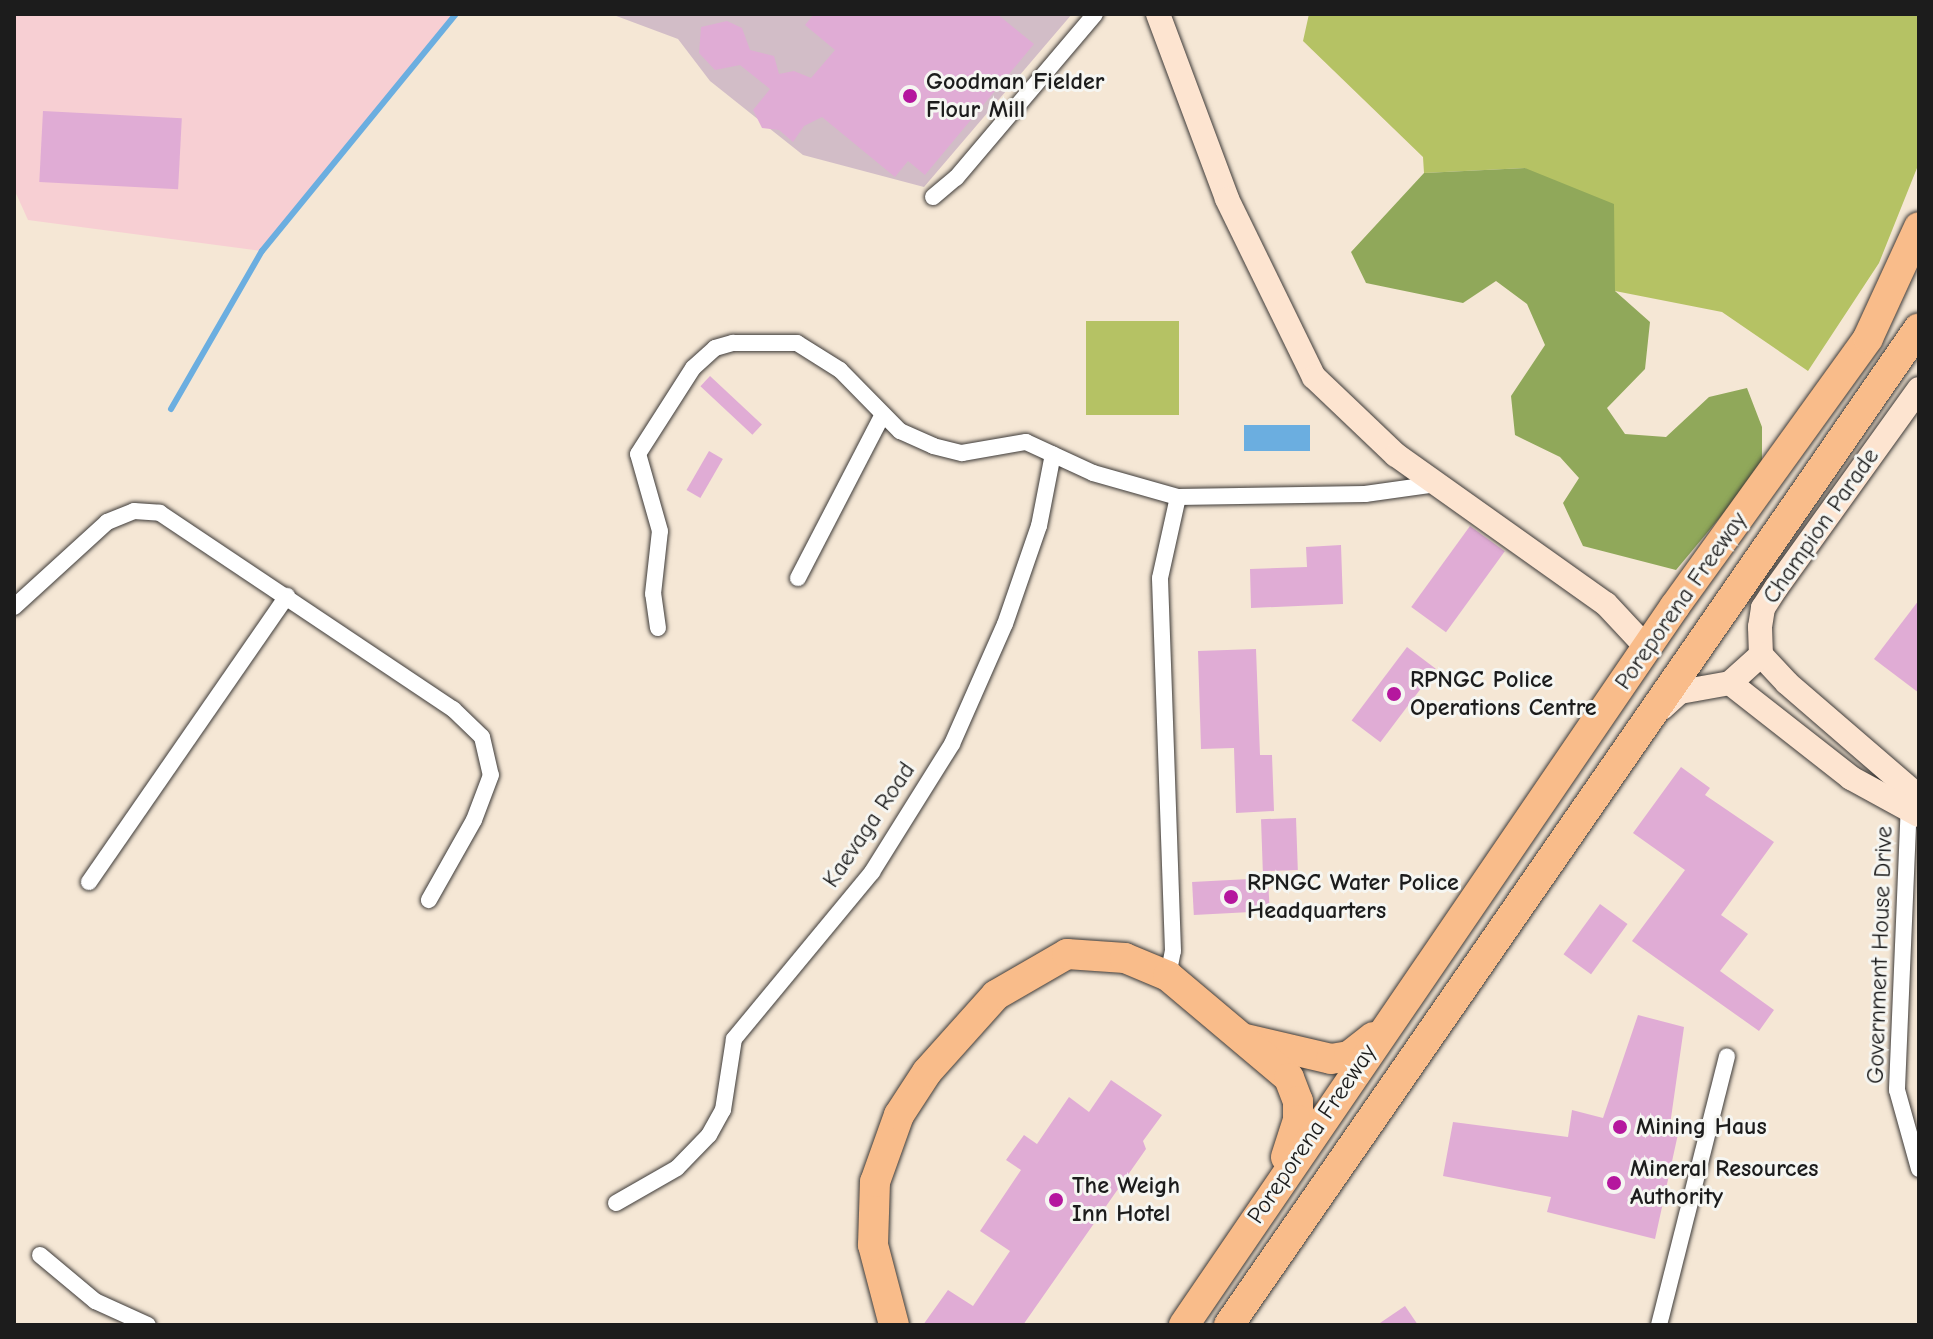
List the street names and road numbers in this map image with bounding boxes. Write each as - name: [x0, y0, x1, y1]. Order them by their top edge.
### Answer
- street label: Champion Parade: [1757, 443, 1885, 609]
- street label: Poreporena Freeway: [1609, 507, 1753, 695]
- street label: Kaevaga Road: [817, 757, 921, 893]
- street label: Government House Drive: [1861, 826, 1899, 1084]
- street label: Poreporena Freeway: [1241, 1039, 1383, 1229]

